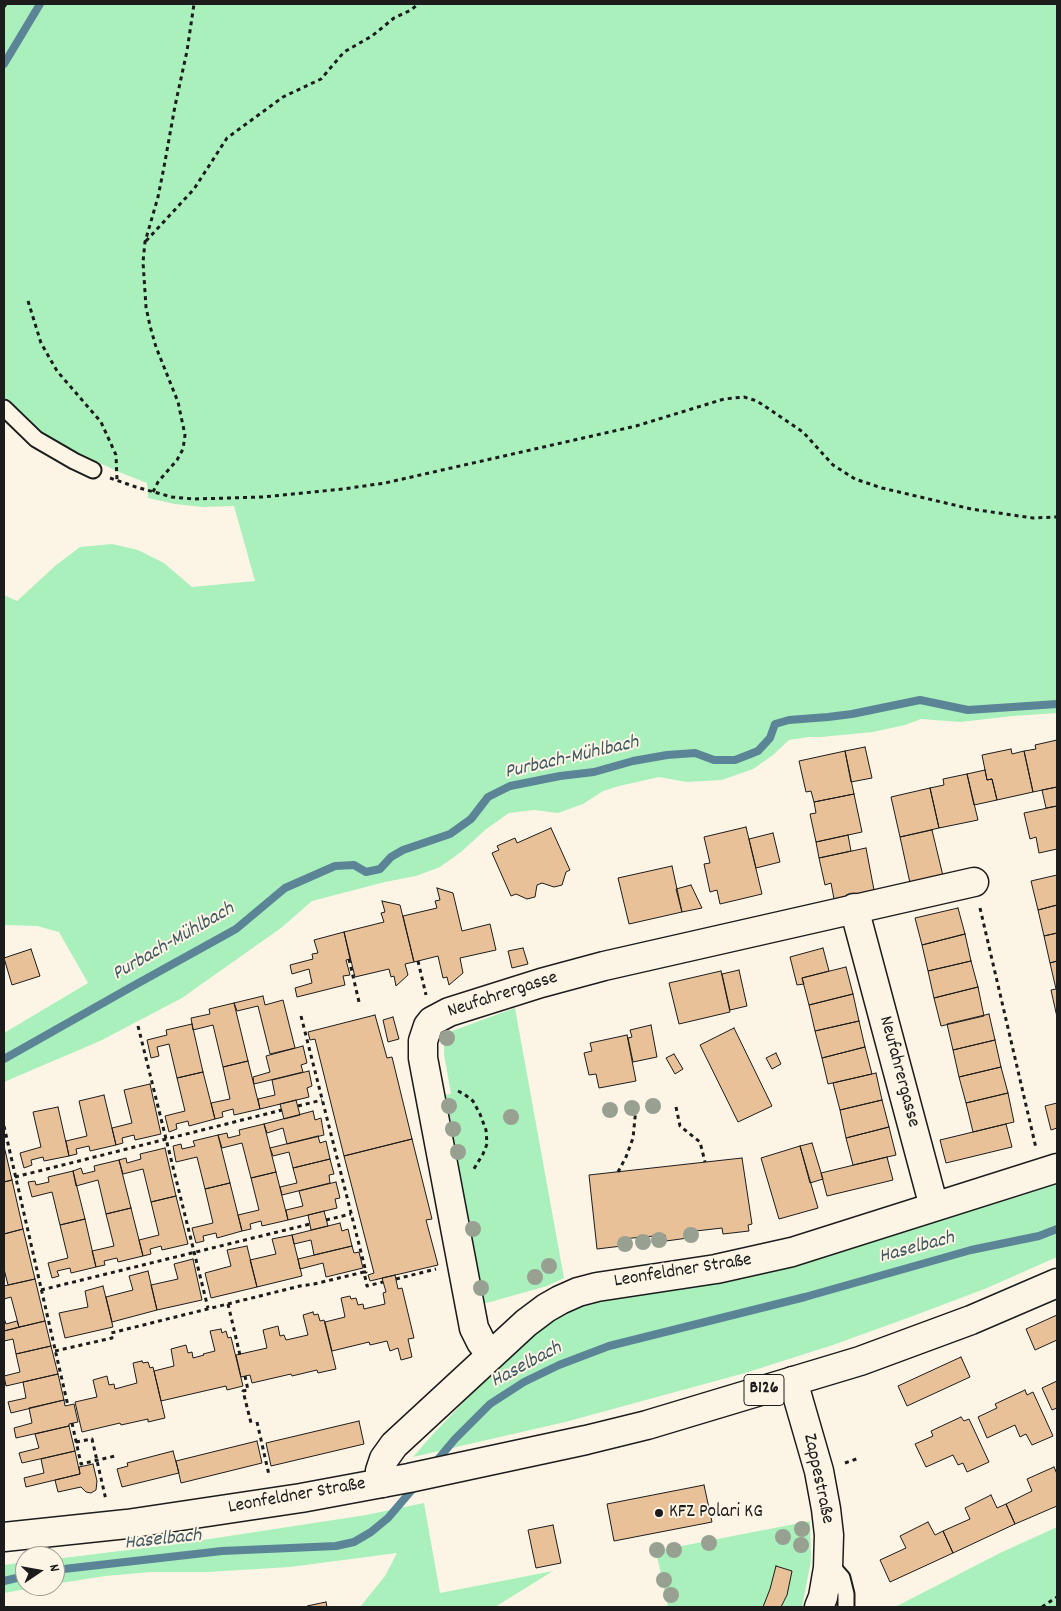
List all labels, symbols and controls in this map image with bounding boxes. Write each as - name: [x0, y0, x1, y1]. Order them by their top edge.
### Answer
- water label: Purbach-Mühlbach: [503, 732, 641, 786]
- water label: Purbach-Mühlbach: [109, 898, 239, 988]
- street label: Neufahrergasse: [445, 967, 561, 1025]
- street label: Neufahrergasse: [872, 1014, 924, 1130]
- water label: Haselbach: [877, 1227, 957, 1271]
- street label: Leonfeldner Straße: [613, 1250, 753, 1294]
- water label: Haselbach: [487, 1337, 567, 1395]
- road number: B126: [744, 1374, 784, 1406]
- street label: Zappestraße: [796, 1432, 838, 1526]
- street label: Leonfeldner Straße: [227, 1474, 367, 1520]
- place label: KFZ Polari KG: [669, 1502, 763, 1524]
- marker: KFZ Polari KG: [653, 1507, 665, 1519]
- water label: Haselbach: [124, 1525, 202, 1557]
- north arrow: [15, 1546, 65, 1596]
- text: N: [43, 1563, 64, 1574]

